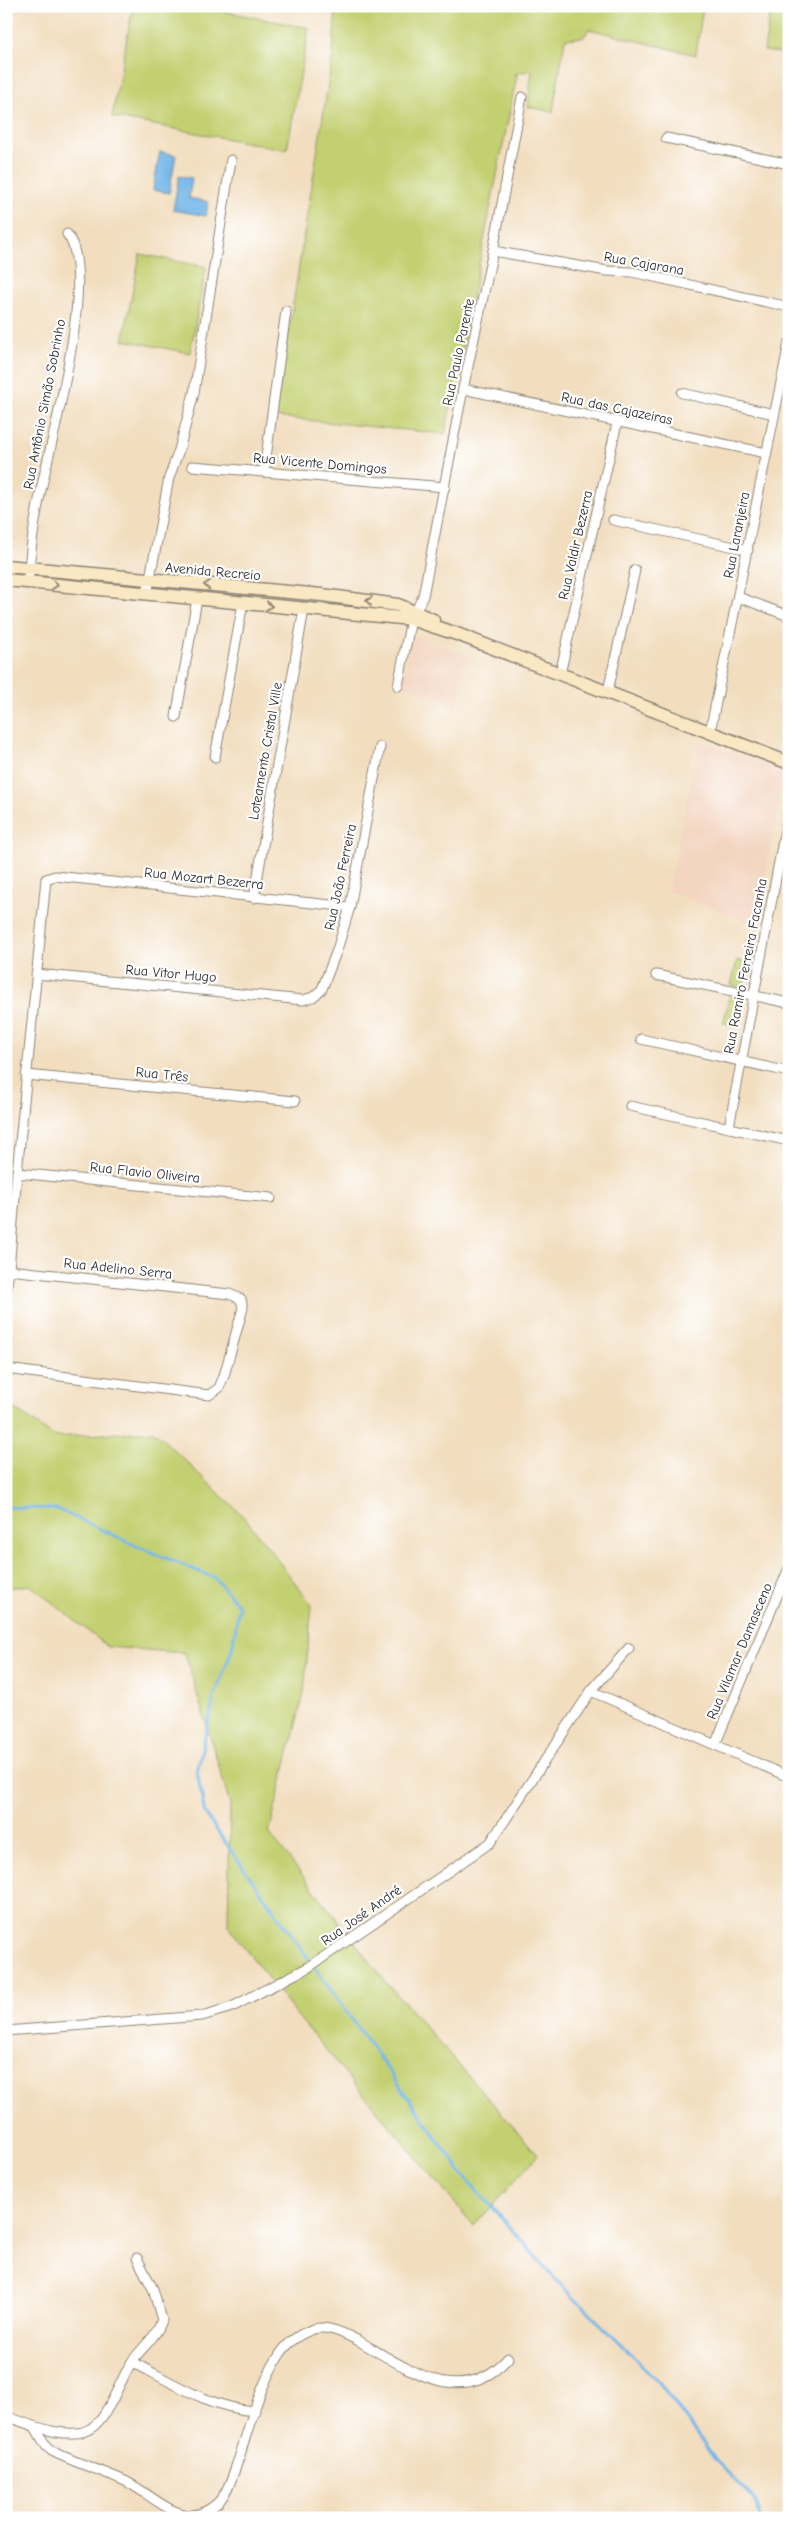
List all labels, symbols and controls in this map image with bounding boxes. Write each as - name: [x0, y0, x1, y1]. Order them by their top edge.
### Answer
- street label: Rua Cajarana: [602, 248, 685, 279]
- street label: Rua Paulo Parente: [439, 297, 478, 407]
- street label: Rua Antônio Simão Sobrinho: [20, 318, 69, 491]
- street label: Rua das Cajazeiras: [560, 388, 674, 429]
- street label: Rua Vicente Domingos: [252, 449, 388, 478]
- street label: Rua Valdir Bezerra: [555, 489, 596, 601]
- street label: Rua Laranjeira: [720, 490, 753, 580]
- street label: Avenida Recreio: [164, 559, 261, 584]
- one-way arrow: [51, 579, 59, 590]
- one-way arrow: [203, 580, 211, 591]
- one-way arrow: [364, 597, 373, 607]
- one-way arrow: [265, 600, 273, 611]
- street label: Loteamento Cristal Ville: [245, 681, 286, 821]
- street label: Rua João Ferreira: [321, 822, 360, 932]
- street label: Rua Mozart Bezerra: [143, 864, 264, 893]
- street label: Rua Ramiro Ferreira Facanha: [720, 877, 771, 1055]
- street label: Rua Vitor Hugo: [125, 961, 217, 986]
- street label: Rua Três: [135, 1063, 189, 1086]
- street label: Rua Flavio Oliveira: [89, 1158, 201, 1187]
- street label: Rua Adelino Serra: [63, 1254, 173, 1283]
- street label: Rua Vilamar Damasceno: [703, 1580, 776, 1722]
- street label: Rua José André: [318, 1881, 405, 1949]

